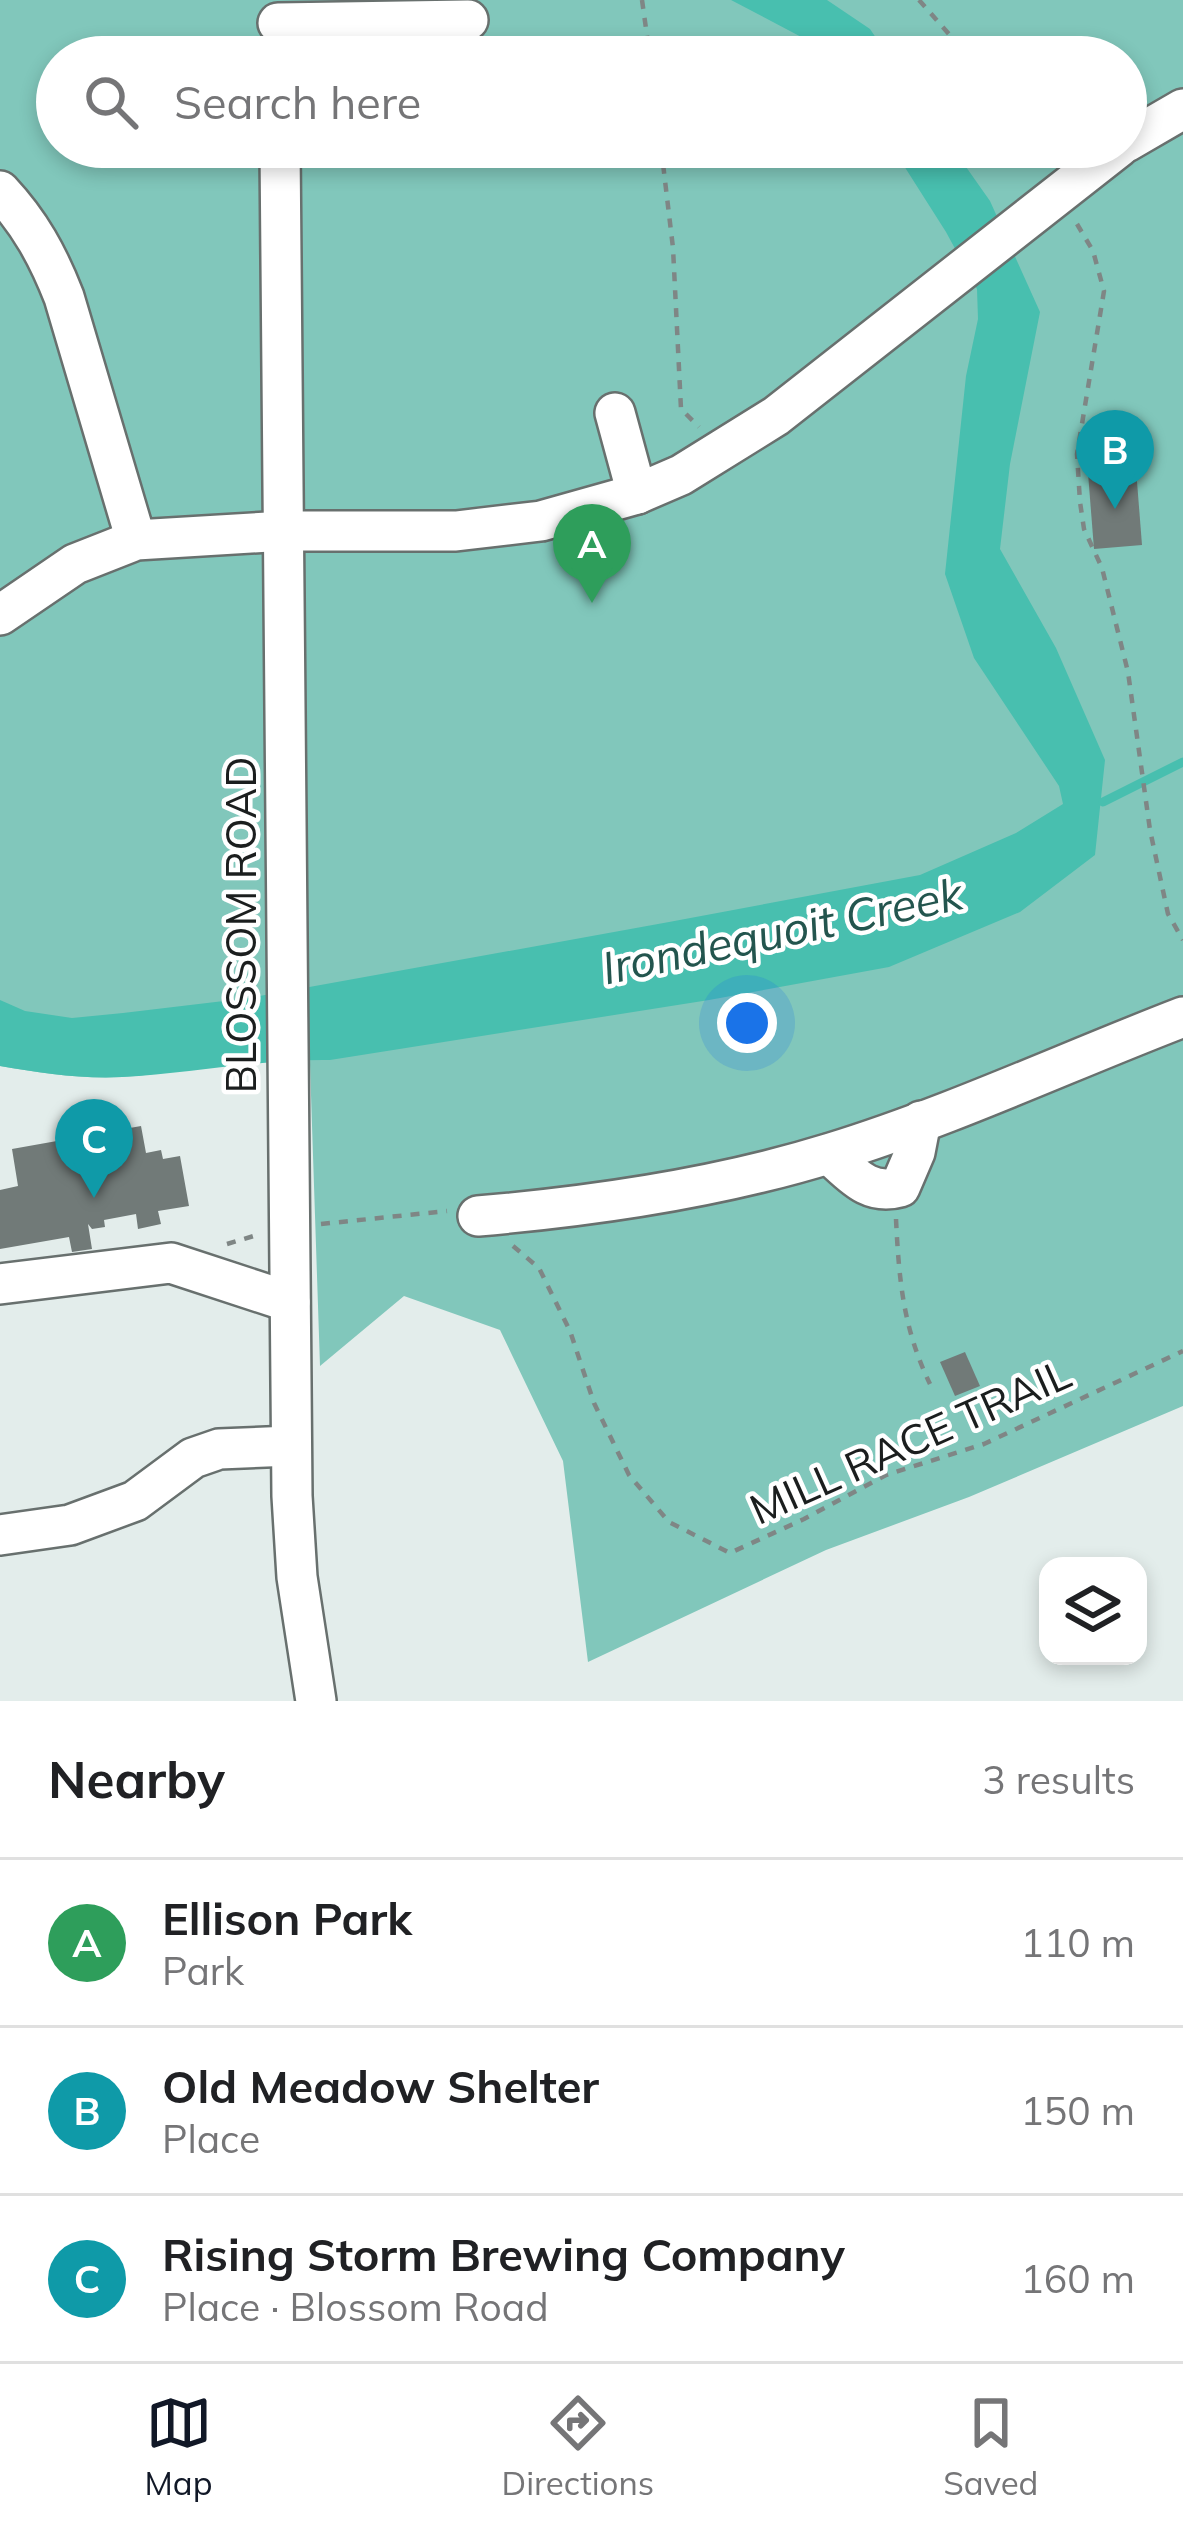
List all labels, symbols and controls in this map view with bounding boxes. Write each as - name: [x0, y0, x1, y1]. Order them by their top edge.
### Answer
- search box: [36, 36, 1147, 168]
- icon: search: [78, 69, 144, 135]
- text: Search here: [174, 74, 421, 130]
- pin: B: [1076, 410, 1154, 509]
- pin: A: [553, 504, 631, 603]
- street label: BLOSSOM ROAD: [214, 756, 267, 1094]
- water label: Irondequoit Creek: [597, 864, 969, 996]
- your location: [717, 993, 777, 1053]
- pin: C: [55, 1099, 133, 1198]
- street label: MILL RACE TRAIL: [741, 1346, 1079, 1535]
- map controls: [1039, 1557, 1147, 1665]
- button: layers: [1039, 1557, 1147, 1665]
- text: Nearby: [48, 1747, 225, 1811]
- text: 3 results: [982, 1755, 1135, 1804]
- text: Ellison Park: [162, 1890, 412, 1946]
- text: A: [72, 1918, 102, 1967]
- text: 110 m: [1020, 1918, 1135, 1967]
- text: Park: [162, 1946, 244, 1995]
- text: Old Meadow Shelter: [162, 2058, 599, 2114]
- text: B: [74, 2086, 100, 2135]
- text: 150 m: [1020, 2086, 1135, 2135]
- text: Place: [162, 2114, 260, 2163]
- text: Rising Storm Brewing Company: [162, 2226, 845, 2282]
- text: C: [74, 2254, 100, 2303]
- text: 160 m: [1020, 2254, 1135, 2303]
- text: Place · Blossom Road: [162, 2282, 549, 2331]
- tab: Map: [145, 2390, 212, 2503]
- tab: Directions: [502, 2390, 654, 2503]
- tab: Saved: [943, 2390, 1038, 2503]

